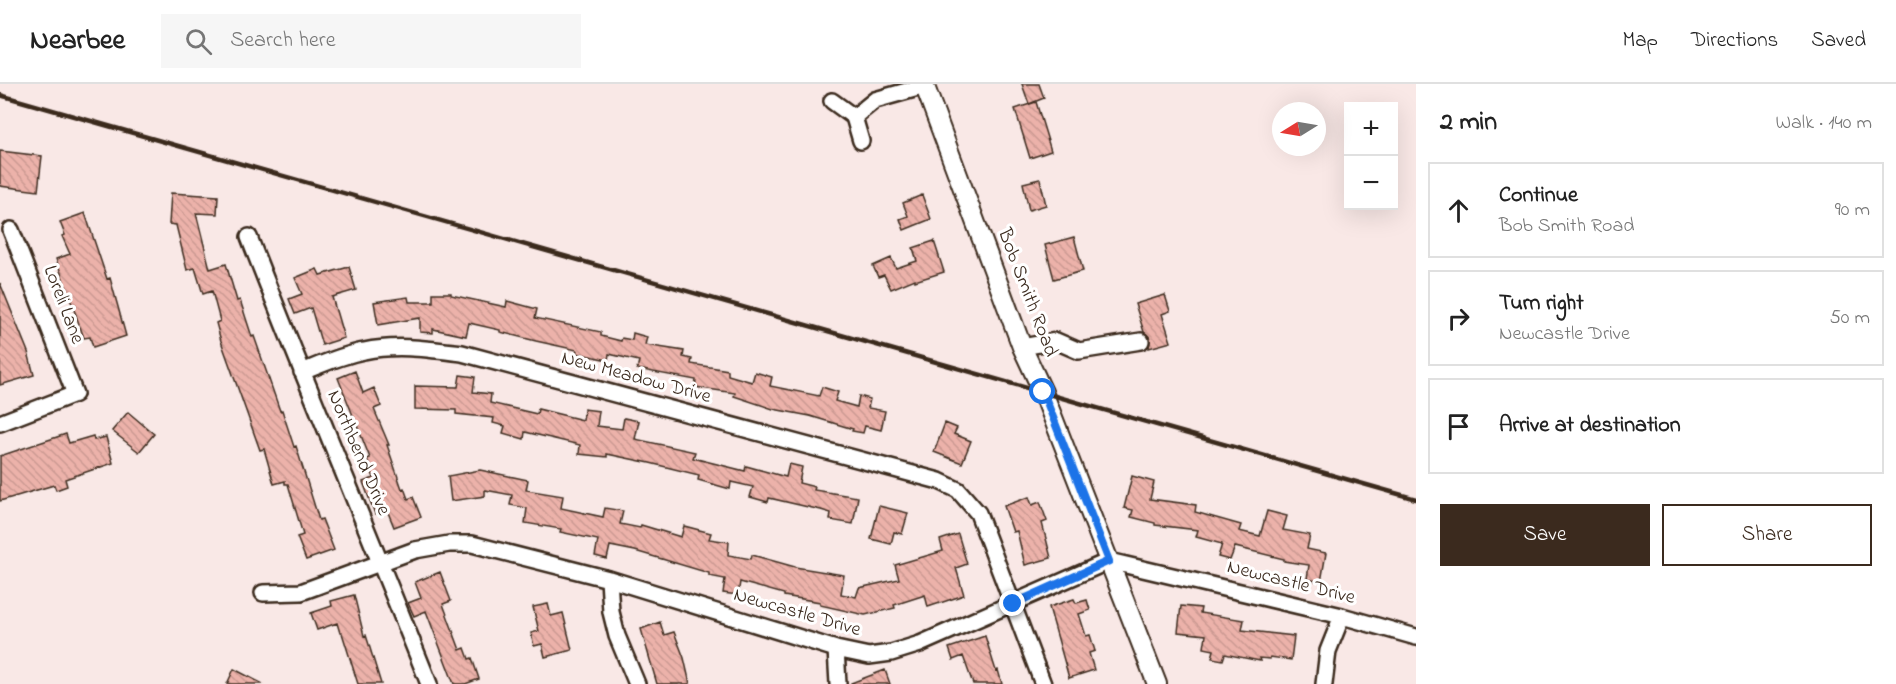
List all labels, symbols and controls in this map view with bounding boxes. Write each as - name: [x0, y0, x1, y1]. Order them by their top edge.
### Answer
- search box: [161, 14, 581, 68]
- text: Nearbee: [30, 21, 125, 62]
- icon: search: [182, 25, 215, 58]
- text: Search here: [230, 25, 336, 57]
- text: Map: [1622, 26, 1658, 56]
- text: Directions: [1691, 26, 1778, 56]
- text: Saved: [1811, 26, 1866, 56]
- north arrow: [1272, 102, 1326, 156]
- map controls: [1344, 102, 1398, 210]
- button: +: [1344, 102, 1398, 156]
- text: 2 min: [1440, 104, 1497, 142]
- text: Walk · 140 m: [1776, 109, 1872, 138]
- button: −: [1344, 156, 1398, 210]
- text: Continue: [1499, 180, 1578, 212]
- icon: ahead: [1442, 194, 1475, 227]
- text: 90 m: [1835, 196, 1870, 225]
- text: Bob Smith Road: [1499, 212, 1635, 241]
- street label: Bob Smith Road: [989, 224, 1065, 361]
- street label: Loreli Lane: [35, 262, 91, 348]
- text: Turn right: [1499, 288, 1584, 320]
- icon: right: [1442, 302, 1475, 335]
- text: 50 m: [1829, 304, 1870, 333]
- text: Newcastle Drive: [1499, 320, 1630, 349]
- street label: New Meadow Drive: [558, 344, 714, 412]
- route start: [1029, 378, 1055, 404]
- street label: Northbend Drive: [319, 386, 397, 520]
- icon: arrive: [1442, 410, 1475, 443]
- text: Arrive at destination: [1499, 410, 1681, 442]
- button: Save: [1440, 504, 1650, 566]
- button: Share: [1662, 504, 1872, 566]
- street label: Newcastle Drive: [1224, 553, 1358, 613]
- street label: Newcastle Drive: [730, 581, 864, 645]
- route end: [999, 590, 1025, 616]

